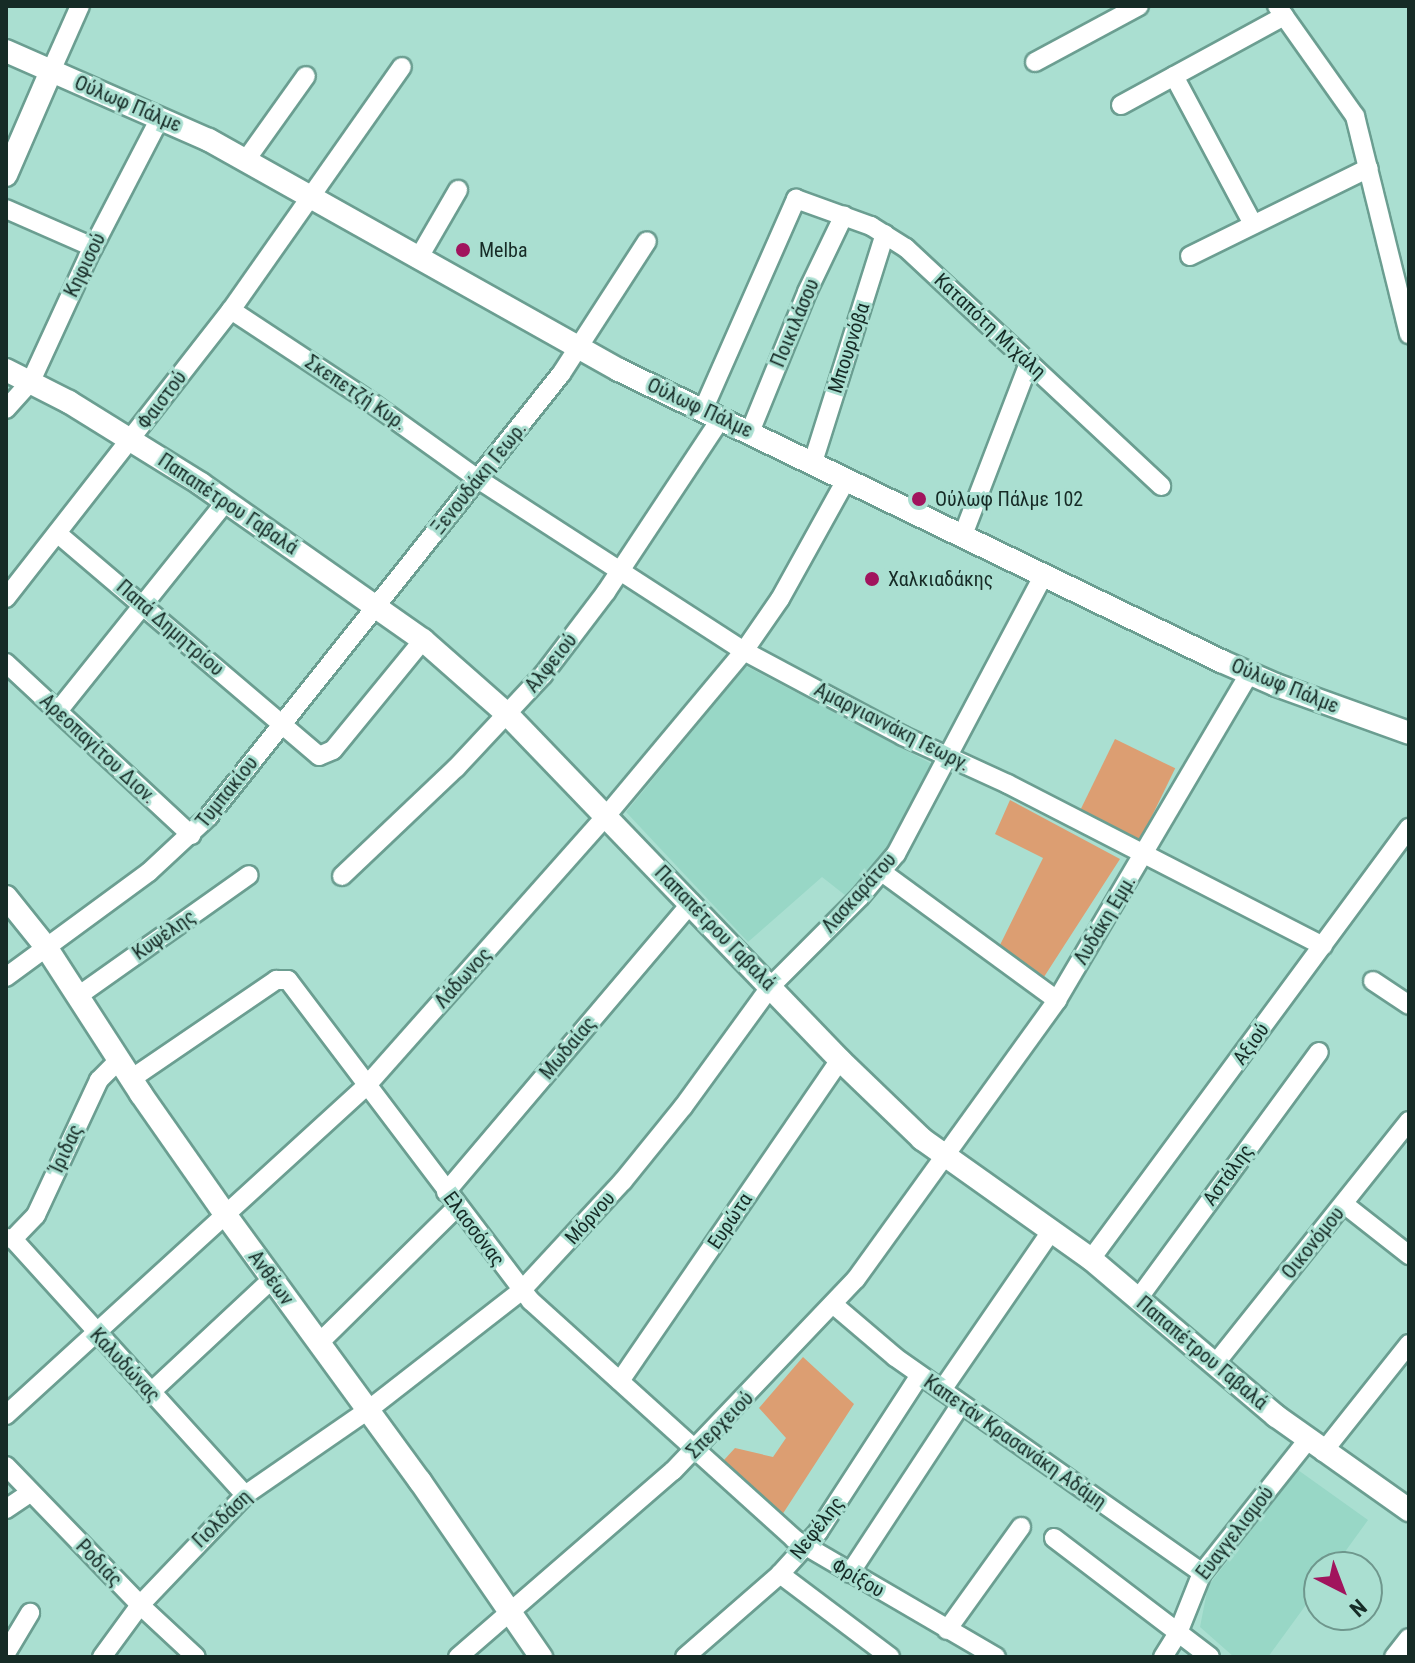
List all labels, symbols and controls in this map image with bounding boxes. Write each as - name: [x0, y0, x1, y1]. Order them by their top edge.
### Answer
- street label: Ούλωφ Πάλμε: [71, 71, 185, 137]
- street label: Κηφισού: [59, 229, 111, 301]
- place label: Melba: [479, 238, 528, 262]
- marker: Melba: [454, 241, 472, 259]
- street label: Καταπότη Μιχάλη: [929, 268, 1051, 384]
- street label: Ποικιλάσου: [766, 275, 824, 371]
- street label: Μπουρνόβα: [823, 300, 875, 396]
- street label: Σκεπετζή Κυρ.: [301, 350, 411, 436]
- street label: Φαιστού: [132, 366, 192, 434]
- street label: Ούλωφ Πάλμε: [643, 373, 757, 443]
- street label: Ξενουδάκη Γεωρ.: [426, 417, 532, 539]
- street label: Παπαπέτρου Γαβαλά: [153, 448, 303, 560]
- place label: Ούλωφ Πάλμε 102: [935, 487, 1083, 511]
- marker: Ούλωφ Πάλμε 102: [910, 490, 928, 508]
- place label: Χαλκιαδάκης: [888, 567, 993, 591]
- marker: Χαλκιαδάκης: [863, 570, 881, 588]
- street label: Παπά Δημητρίου: [111, 575, 229, 681]
- street label: Αλφειού: [520, 629, 582, 697]
- street label: Ούλωφ Πάλμε: [1228, 654, 1342, 718]
- street label: Αμαργιαννάκη Γεωργ.: [810, 677, 974, 777]
- street label: Αρεοπαγίτου Διον.: [35, 689, 161, 809]
- street label: Τυμπακίου: [191, 751, 263, 833]
- street label: Λασκαράτου: [817, 848, 901, 938]
- street label: Παπαπέτρου Γαβαλά: [649, 861, 781, 995]
- street label: Λυδάκη Εμμ.: [1069, 871, 1141, 969]
- street label: Κυψέλης: [128, 905, 200, 965]
- street label: Λάδωνος: [430, 943, 496, 1013]
- street label: Μωδαίας: [535, 1012, 601, 1084]
- street label: Αξιού: [1228, 1018, 1274, 1070]
- street label: Ίριδας: [44, 1121, 88, 1177]
- street label: Αστάλης: [1198, 1140, 1258, 1210]
- street label: Ελασσόνας: [438, 1187, 510, 1271]
- street label: Μόρνου: [560, 1187, 620, 1249]
- street label: Ευρώτα: [703, 1188, 757, 1254]
- street label: Οικονόμου: [1277, 1202, 1349, 1284]
- street label: Ανθέων: [243, 1246, 299, 1310]
- street label: Παπαπέτρου Γαβαλά: [1132, 1291, 1272, 1415]
- street label: Καλυδώνας: [85, 1323, 165, 1407]
- street label: Καπετάν Κρασανάκη Αδάμη: [919, 1370, 1111, 1514]
- street label: Σπερχειού: [682, 1387, 758, 1463]
- street label: Ευαγγελισμού: [1191, 1482, 1279, 1584]
- street label: Γιολδάση: [188, 1485, 256, 1553]
- street label: Νεφέλης: [785, 1492, 849, 1564]
- street label: Ροδιάς: [71, 1534, 127, 1592]
- north arrow: [1303, 1551, 1383, 1631]
- street label: Φρίξου: [827, 1553, 889, 1603]
- text: N: [1345, 1594, 1371, 1622]

